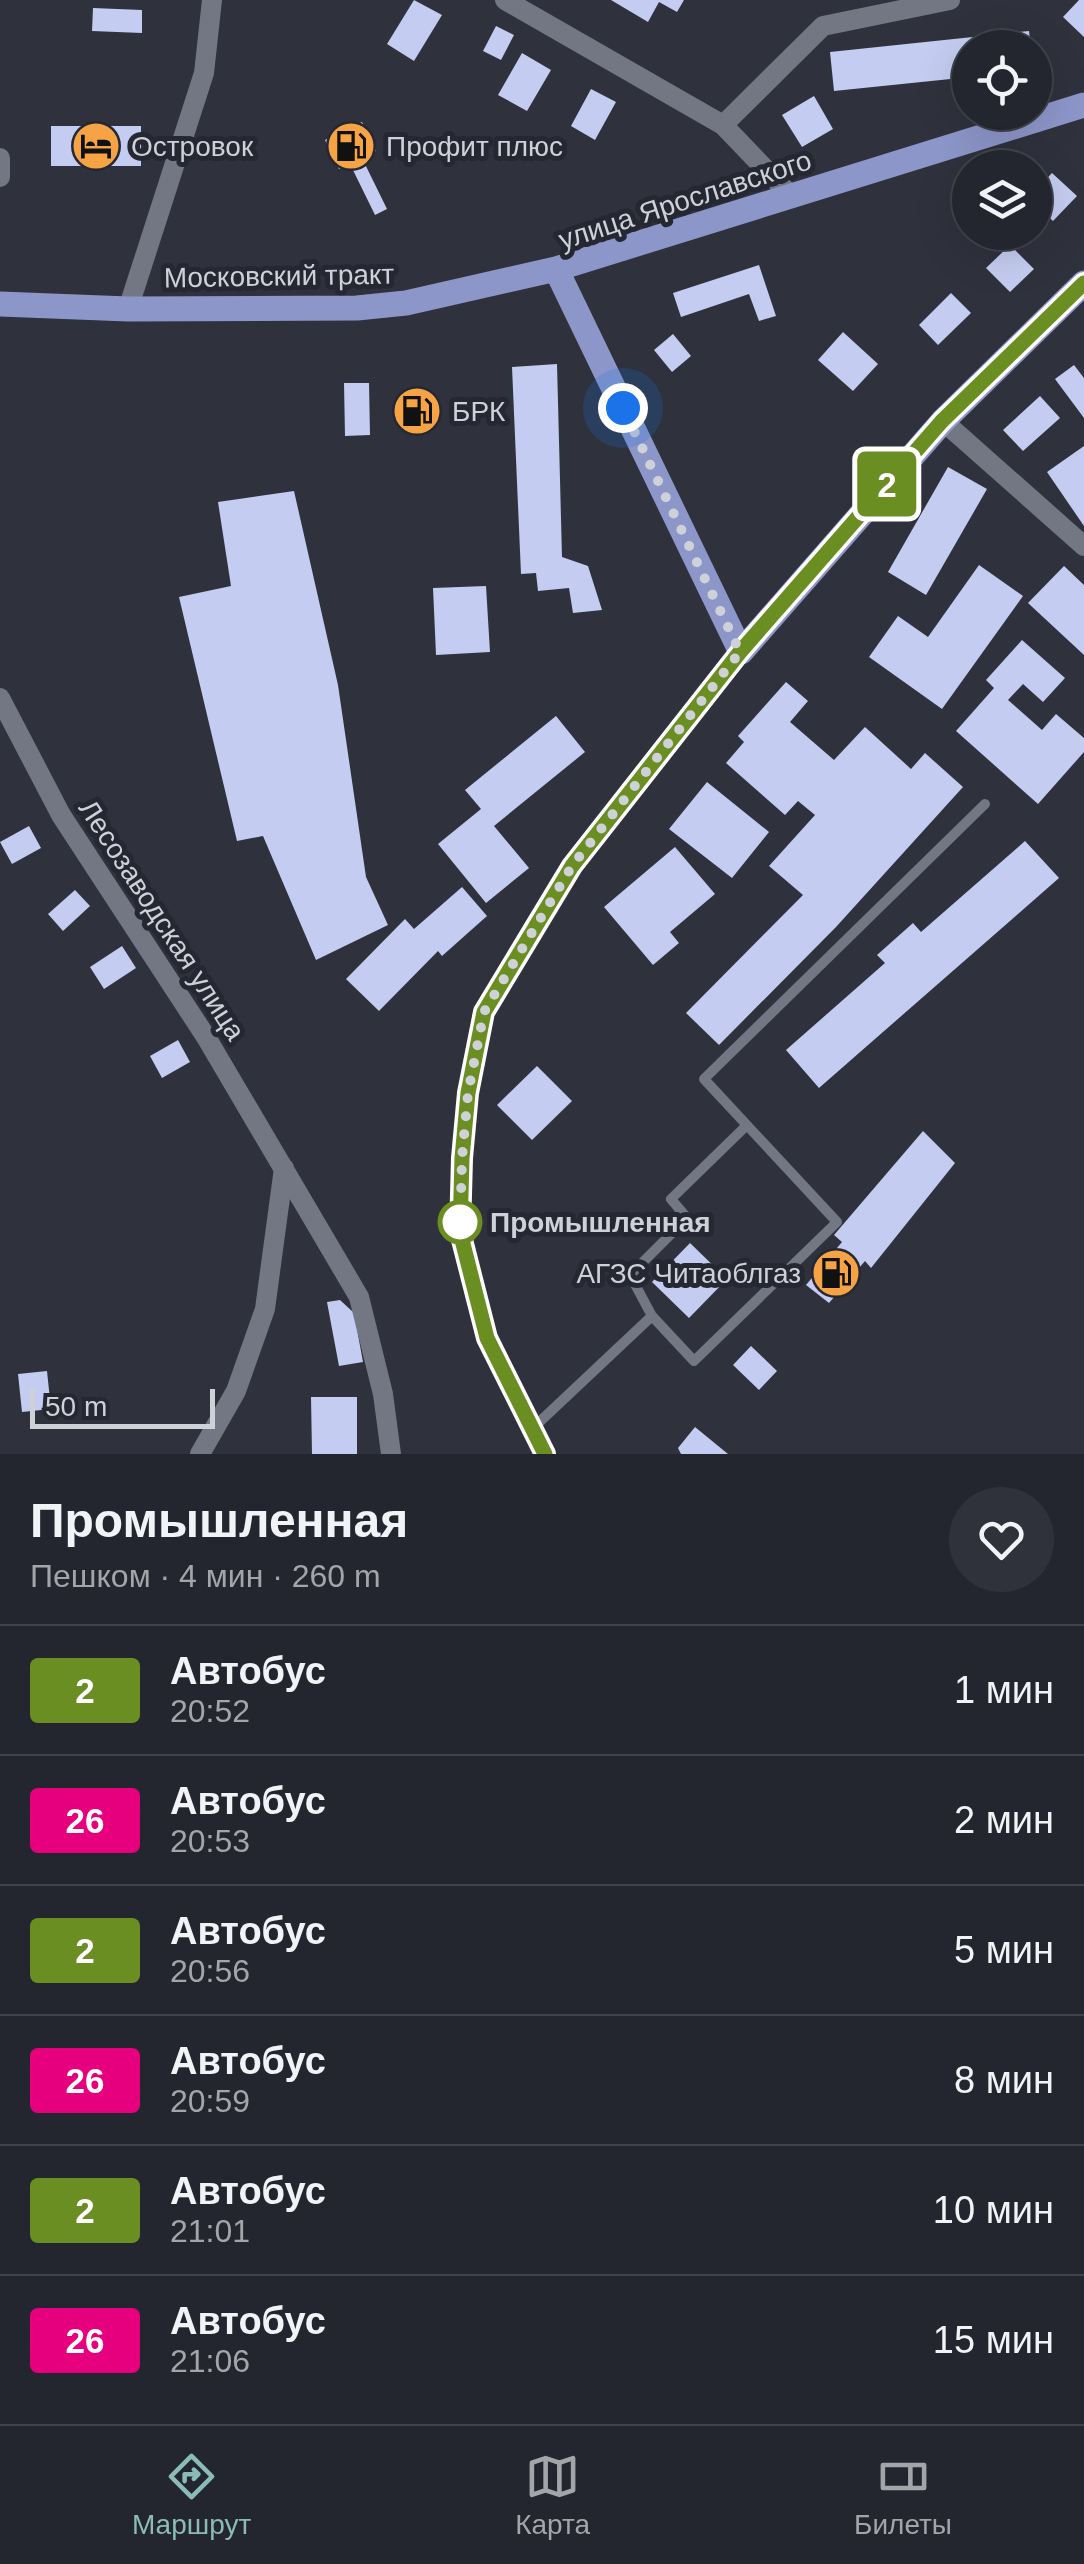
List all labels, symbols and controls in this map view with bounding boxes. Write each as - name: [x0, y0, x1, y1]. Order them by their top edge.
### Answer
- map controls: [952, 30, 1052, 250]
- button: locate: [952, 30, 1052, 130]
- hotel icon: Островок: [70, 120, 122, 172]
- fuel station icon: Профит плюс: [325, 120, 377, 172]
- place label: Островок: [131, 131, 254, 162]
- place label: Профит плюс: [386, 131, 563, 162]
- street label: улица Ярославского: [555, 144, 815, 256]
- button: layers: [952, 150, 1052, 250]
- street label: Московский тракт: [163, 258, 395, 294]
- your location: [598, 383, 648, 433]
- fuel station icon: БРК: [391, 385, 443, 437]
- place label: БРК: [452, 396, 506, 427]
- line badge: 2: [854, 452, 920, 516]
- text: 2: [877, 465, 897, 504]
- street label: Лесозаводская улица: [73, 794, 252, 1046]
- marker: Промышленная: [439, 1201, 481, 1243]
- place label: Промышленная: [490, 1207, 711, 1238]
- fuel station icon: АГЗС Читаоблгаз: [810, 1247, 862, 1299]
- place label: АГЗС Читаоблгаз: [576, 1258, 801, 1289]
- scale bar: [30, 1384, 215, 1428]
- text: 50 m: [45, 1391, 107, 1422]
- button: heart: [949, 1487, 1054, 1592]
- text: Промышленная: [30, 1494, 408, 1547]
- text: Пешком · 4 мин · 260 m: [30, 1558, 381, 1594]
- text: Автобус: [170, 1650, 326, 1692]
- text: 1 мин: [954, 1669, 1054, 1711]
- text: 2: [75, 1671, 95, 1710]
- text: 20:52: [170, 1693, 250, 1729]
- text: Автобус: [170, 1780, 326, 1822]
- text: 2 мин: [954, 1799, 1054, 1841]
- text: 26: [66, 1801, 104, 1840]
- text: 20:53: [170, 1823, 250, 1859]
- text: Автобус: [170, 1910, 326, 1952]
- text: 5 мин: [954, 1929, 1054, 1971]
- text: 2: [75, 1931, 95, 1970]
- text: 20:56: [170, 1953, 250, 1989]
- text: Автобус: [170, 2040, 326, 2082]
- text: 8 мин: [954, 2059, 1054, 2101]
- text: 26: [66, 2061, 104, 2100]
- text: 20:59: [170, 2083, 250, 2119]
- text: Автобус: [170, 2170, 326, 2212]
- text: 10 мин: [933, 2189, 1054, 2231]
- text: 2: [75, 2191, 95, 2230]
- text: 21:01: [170, 2213, 250, 2249]
- text: Автобус: [170, 2300, 326, 2342]
- text: 15 мин: [933, 2319, 1054, 2361]
- text: 26: [66, 2321, 104, 2360]
- text: 21:06: [170, 2343, 250, 2379]
- tab: Маршрут: [132, 2449, 251, 2541]
- tab: Карта: [515, 2449, 590, 2541]
- tab: Билеты: [854, 2449, 952, 2541]

